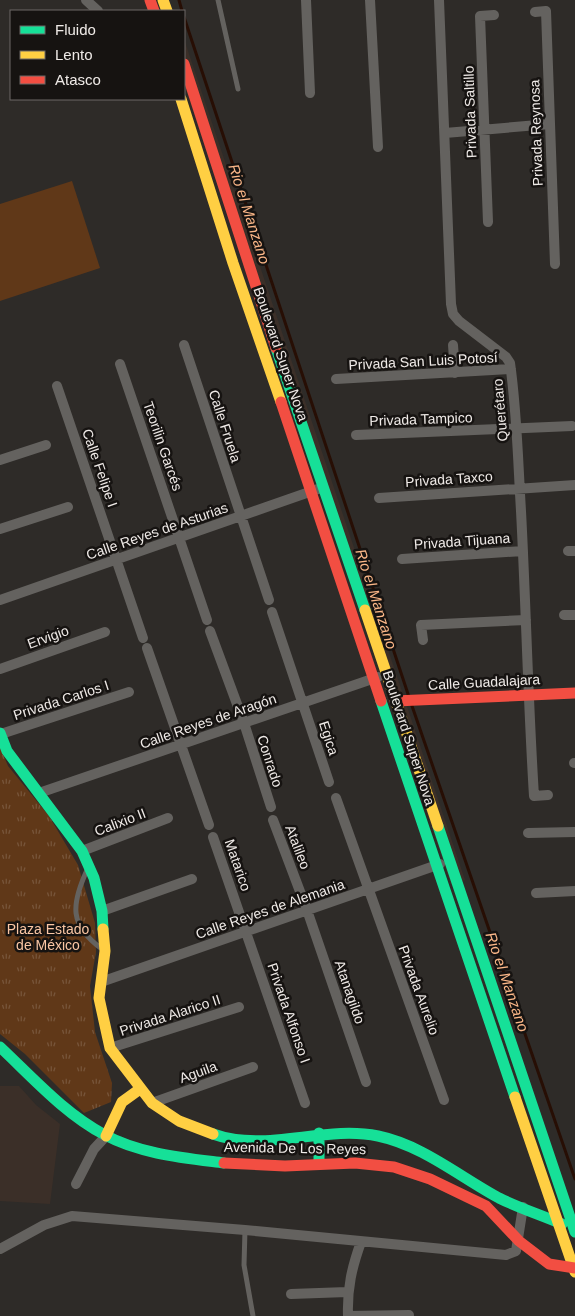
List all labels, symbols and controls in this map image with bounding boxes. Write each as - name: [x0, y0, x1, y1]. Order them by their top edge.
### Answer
- legend: [10, 10, 185, 100]
- text: Fluido: [55, 21, 96, 38]
- text: Lento: [55, 46, 93, 63]
- street label: Privada Saltillo: [460, 65, 480, 159]
- text: Atasco: [55, 71, 101, 88]
- street label: Privada Reynosa: [526, 79, 546, 187]
- water label: Rio el Manzano: [225, 162, 274, 266]
- street label: Boulevard Super Nova: [251, 285, 312, 423]
- street label: Privada San Luis Potosí: [348, 349, 498, 373]
- street label: Querétaro: [489, 378, 511, 442]
- street label: Calle Fruela: [206, 388, 244, 465]
- street label: Teorilin Garcés: [140, 399, 186, 493]
- street label: Privada Tampico: [369, 409, 473, 429]
- street label: Calle Felipe I: [79, 427, 121, 509]
- street label: Privada Taxco: [405, 468, 493, 490]
- street label: Calle Reyes de Asturias: [84, 499, 230, 563]
- street label: Privada Tijuana: [413, 530, 511, 552]
- water label: Rio el Manzano: [352, 547, 401, 651]
- street label: Ervigio: [25, 622, 71, 652]
- street label: Boulevard Super Nova: [380, 669, 438, 808]
- street label: Calle Guadalajara: [428, 671, 541, 693]
- street label: Privada Carlos I: [11, 677, 111, 723]
- street label: Calle Reyes de Aragón: [138, 690, 278, 752]
- street label: Egica: [316, 719, 342, 757]
- street label: Conrado: [254, 733, 286, 789]
- street label: Calixio II: [92, 805, 148, 839]
- street label: Atalileo: [282, 823, 314, 871]
- street label: Matarico: [222, 837, 254, 893]
- street label: Calle Reyes de Alemania: [193, 876, 347, 942]
- park label: Plaza Estado de México: [7, 921, 89, 953]
- water label: Rio el Manzano: [482, 930, 532, 1034]
- street label: Privada Aurelio: [395, 943, 443, 1037]
- street label: Atanagildo: [332, 958, 368, 1026]
- street label: Privada Alfonso I: [264, 961, 314, 1065]
- street label: Privada Alarico II: [118, 991, 222, 1039]
- street label: Aguila: [177, 1058, 219, 1086]
- street label: Avenida De Los Reyes: [224, 1139, 366, 1157]

